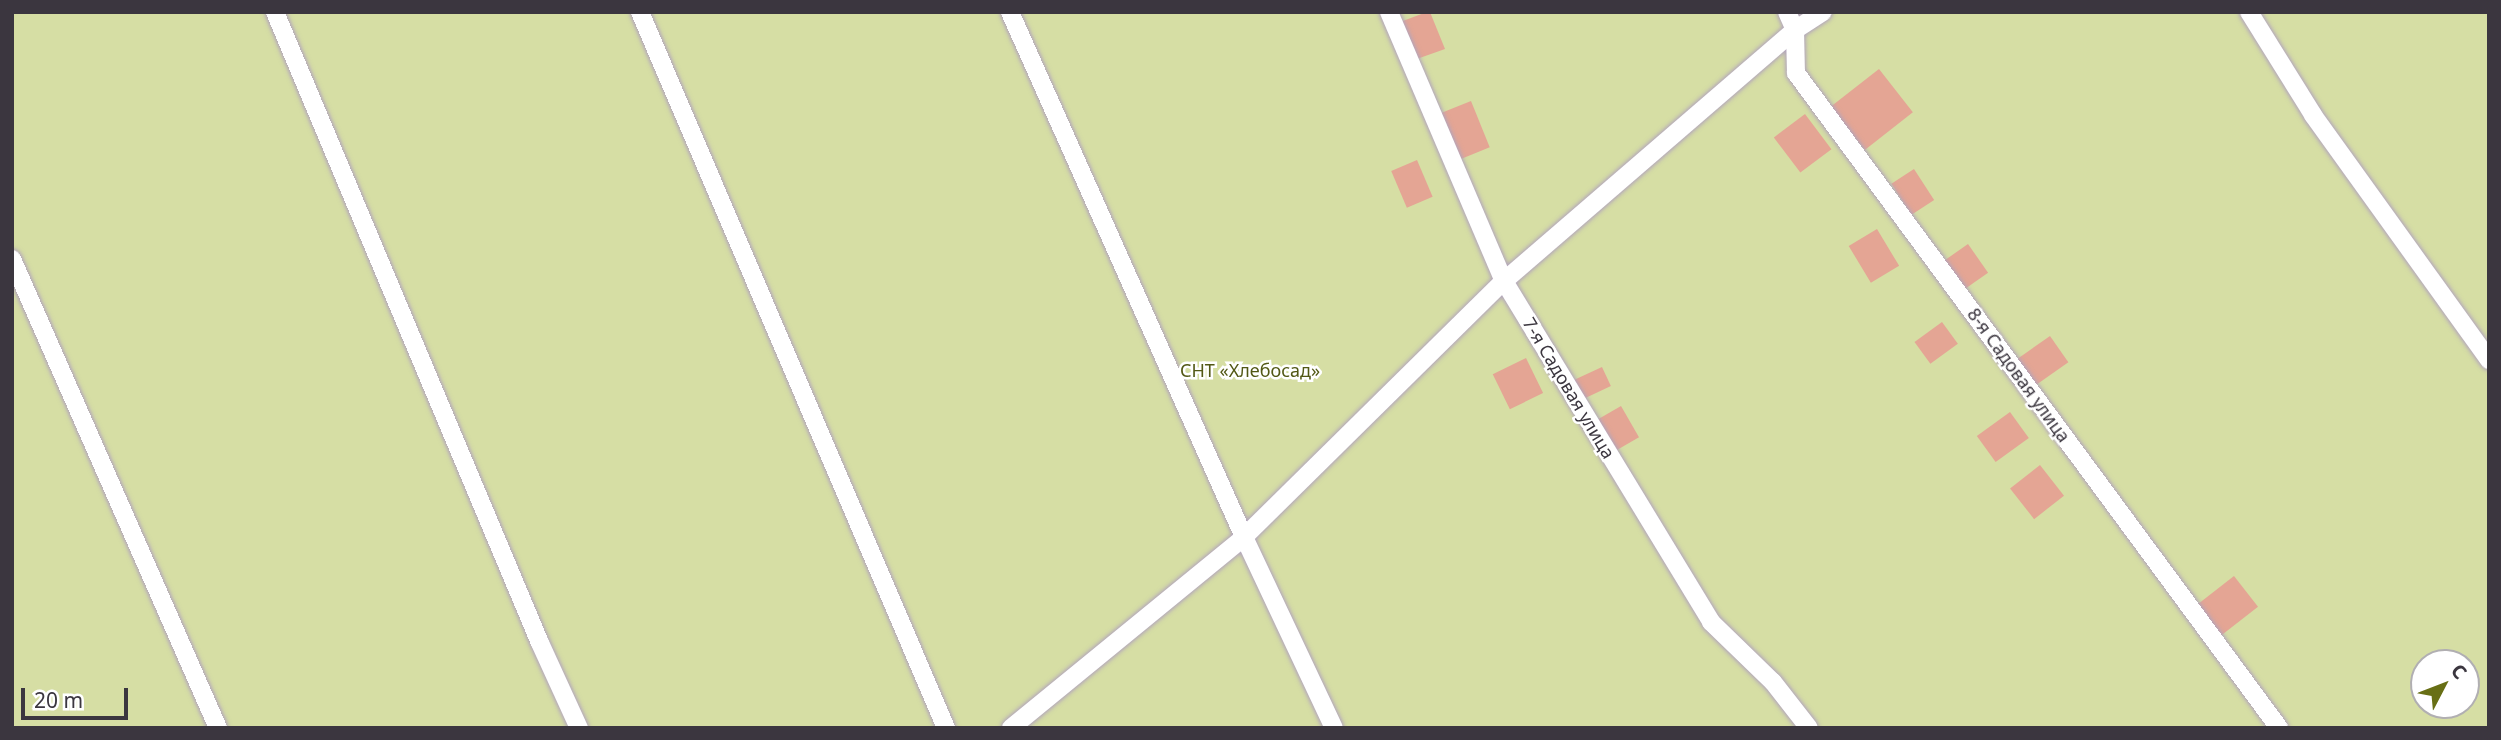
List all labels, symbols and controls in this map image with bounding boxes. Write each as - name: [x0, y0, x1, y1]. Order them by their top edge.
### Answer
- street label: 8-я Садовая улица: [1963, 304, 2075, 446]
- street label: 7-я Садовая улица: [1518, 314, 1620, 462]
- park label: СНТ «Хлебосад»: [1180, 359, 1320, 381]
- north arrow: [2410, 649, 2480, 719]
- text: С: [2445, 658, 2473, 685]
- scale bar: [24, 674, 131, 718]
- text: 20 m: [34, 686, 83, 714]

